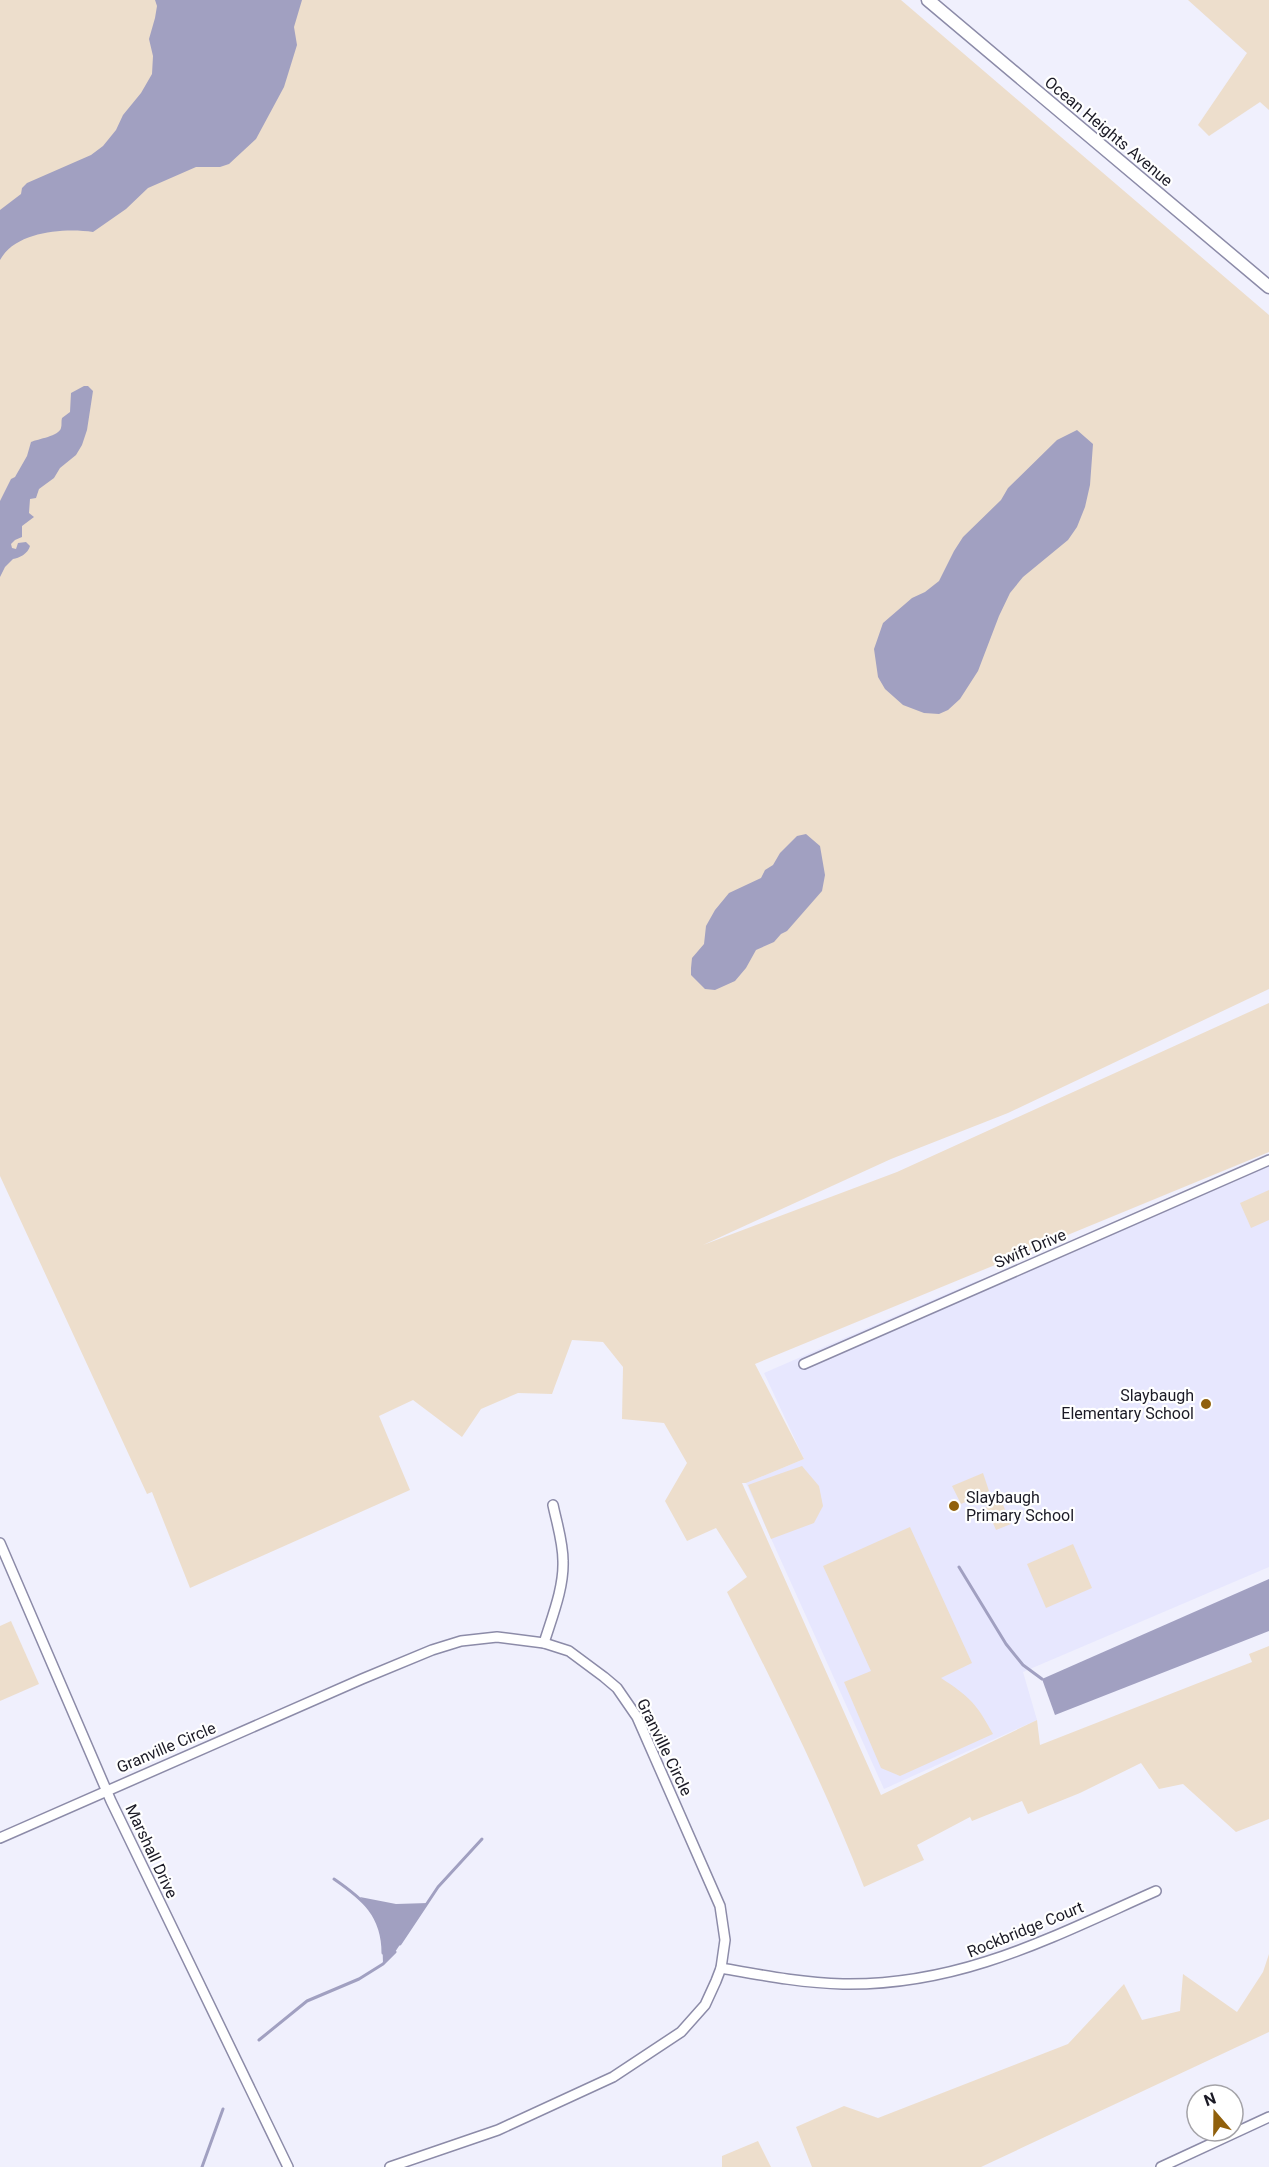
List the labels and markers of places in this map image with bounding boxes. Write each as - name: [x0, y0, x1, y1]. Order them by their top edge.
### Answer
- place label: Slaybaugh Elementary School: [1061, 1386, 1194, 1423]
- marker: Slaybaugh Elementary School: [1199, 1397, 1213, 1411]
- place label: Slaybaugh Primary School: [966, 1488, 1074, 1525]
- marker: Slaybaugh Primary School: [947, 1499, 961, 1513]

